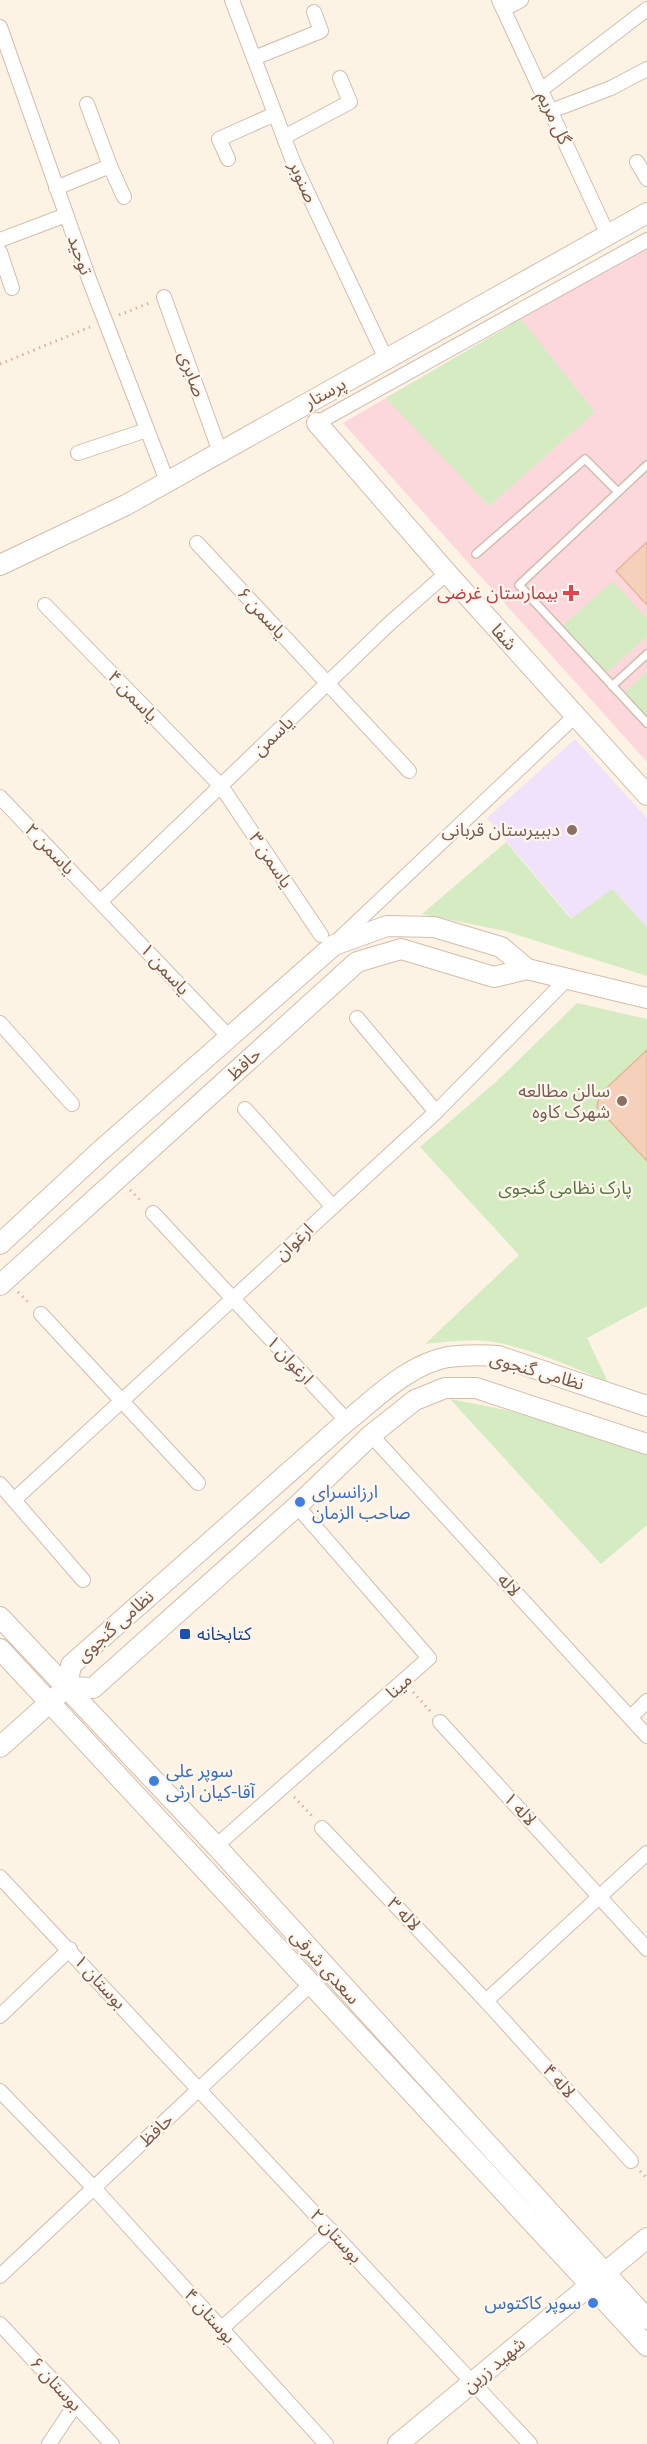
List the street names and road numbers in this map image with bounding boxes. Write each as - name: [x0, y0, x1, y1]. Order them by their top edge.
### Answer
- street label: گل مریم: [530, 88, 576, 150]
- street label: صنوبر: [284, 157, 322, 206]
- street label: توحید: [63, 232, 97, 278]
- street label: صابری: [174, 348, 210, 400]
- street label: پرستار: [299, 373, 350, 414]
- street label: یاسمن ۶: [233, 583, 291, 643]
- street label: شفا: [486, 619, 522, 655]
- street label: یاسمن ۴: [103, 666, 163, 726]
- street label: یاسمن: [248, 711, 298, 761]
- street label: یاسمن ۲: [20, 819, 80, 879]
- street label: یاسمن ۳: [244, 828, 298, 892]
- street label: یاسمن ۱: [136, 939, 194, 999]
- street label: حافظ: [222, 1043, 266, 1085]
- street label: ارغوان: [270, 1219, 318, 1265]
- street label: ارغوان ۱: [262, 1331, 318, 1389]
- street label: نظامی گنجوی: [487, 1347, 587, 1395]
- street label: لاله: [493, 1569, 525, 1601]
- street label: نظامی گنجوی: [72, 1585, 158, 1667]
- street label: مینا: [381, 1669, 417, 1703]
- street label: لاله ۱: [499, 1787, 541, 1831]
- street label: لاله ۳: [383, 1893, 425, 1935]
- street label: سعدی شرقی: [286, 1925, 364, 2009]
- street label: بوستان ۱: [69, 1950, 131, 2014]
- street label: لاله ۴: [538, 2059, 580, 2103]
- street label: حافظ: [134, 2109, 178, 2151]
- street label: بوستان ۲: [305, 2204, 367, 2268]
- street label: بوستان ۴: [180, 2284, 240, 2348]
- street label: شهید زرین: [458, 2332, 530, 2398]
- street label: بوستان ۶: [25, 2352, 87, 2416]

